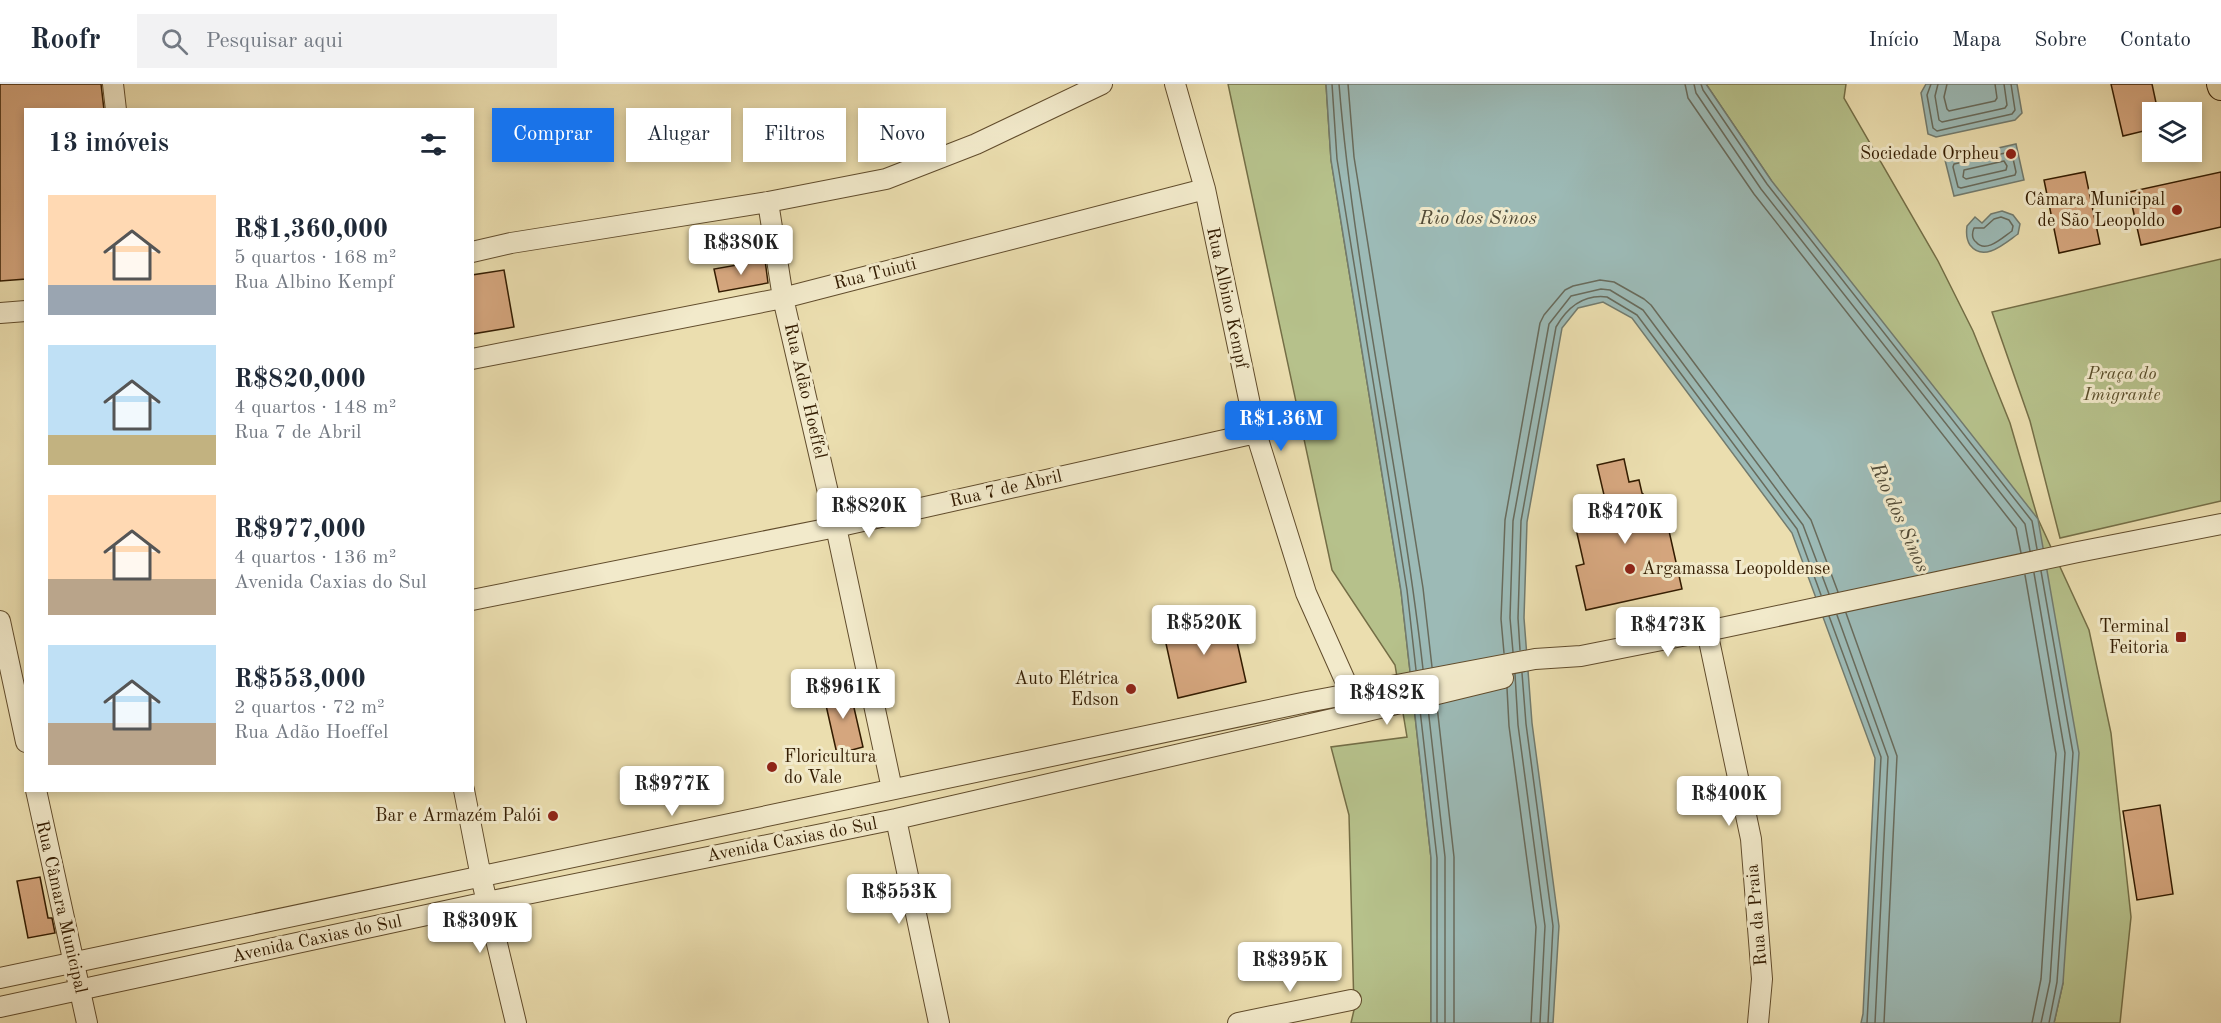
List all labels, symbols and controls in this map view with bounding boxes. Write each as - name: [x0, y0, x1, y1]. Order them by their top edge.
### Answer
- search box: [137, 14, 557, 68]
- icon: search: [158, 25, 191, 58]
- text: Roofr: [30, 27, 101, 55]
- text: Pesquisar aqui: [206, 30, 343, 52]
- text: Início: [1868, 30, 1919, 51]
- text: Mapa: [1952, 30, 2001, 51]
- text: Sobre: [2034, 30, 2087, 51]
- text: Contato: [2120, 30, 2191, 51]
- map controls: [2142, 102, 2202, 162]
- button: layers: [2142, 102, 2202, 162]
- chip: Comprar: [492, 108, 614, 162]
- chip: Alugar: [626, 108, 731, 162]
- chip: Filtros: [743, 108, 846, 162]
- chip: Novo: [858, 108, 946, 162]
- icon: filters: [417, 128, 450, 161]
- text: 13 imóveis: [48, 131, 169, 157]
- place label: Sociedade Orpheu: [1860, 145, 1999, 163]
- marker: Sociedade Orpheu: [2004, 147, 2018, 161]
- place label: Câmara Municipal de São Leopoldo: [2024, 191, 2165, 230]
- marker: Câmara Municipal de São Leopoldo: [2170, 203, 2184, 217]
- water label: Rio dos Sinos: [1418, 209, 1537, 229]
- text: R$1,360,000: [234, 217, 388, 243]
- icon: home: [96, 219, 168, 291]
- pin: R$380K: [692, 225, 790, 276]
- street label: Rua Albino Kempf: [1203, 226, 1251, 371]
- text: R$380K: [703, 234, 779, 254]
- text: 5 quartos · 168 m²: [234, 248, 396, 268]
- street label: Rua Tuiuti: [832, 255, 918, 293]
- text: Rua Albino Kempf: [234, 273, 394, 293]
- street label: Rua Adão Hoeffel: [781, 321, 829, 461]
- park label: Praça do Imigrante: [2082, 365, 2161, 404]
- text: R$820,000: [234, 367, 366, 393]
- icon: home: [96, 369, 168, 441]
- text: 4 quartos · 148 m²: [234, 398, 396, 418]
- pin: R$1.36M: [1226, 401, 1336, 452]
- text: R$1.36M: [1239, 410, 1323, 430]
- text: Rua 7 de Abril: [234, 423, 361, 443]
- water label: Rio dos Sinos: [1865, 459, 1932, 576]
- street label: Rua 7 de Abril: [948, 467, 1064, 511]
- pin: R$820K: [820, 488, 918, 539]
- pin: R$470K: [1576, 494, 1674, 545]
- text: R$820K: [831, 497, 907, 517]
- text: R$470K: [1587, 503, 1663, 523]
- text: R$977,000: [234, 517, 366, 543]
- icon: home: [96, 519, 168, 591]
- text: 4 quartos · 136 m²: [234, 548, 396, 568]
- place label: Argamassa Leopoldense: [1642, 560, 1830, 578]
- marker: Argamassa Leopoldense: [1623, 562, 1637, 576]
- text: Avenida Caxias do Sul: [234, 573, 427, 593]
- pin: R$520K: [1155, 605, 1253, 656]
- pin: R$473K: [1619, 607, 1717, 658]
- text: R$520K: [1166, 614, 1242, 634]
- text: R$473K: [1630, 616, 1706, 636]
- place label: Terminal Feitoria: [2099, 618, 2169, 657]
- marker: Terminal Feitoria: [2174, 630, 2188, 644]
- text: R$553,000: [234, 667, 366, 693]
- icon: home: [96, 669, 168, 741]
- pin: R$961K: [794, 669, 892, 720]
- place label: Auto Elétrica Edson: [1015, 670, 1119, 709]
- pin: R$482K: [1338, 675, 1436, 726]
- text: R$961K: [805, 678, 881, 698]
- marker: Auto Elétrica Edson: [1124, 682, 1138, 696]
- text: R$482K: [1349, 684, 1425, 704]
- text: 2 quartos · 72 m²: [234, 698, 385, 718]
- text: Rua Adão Hoeffel: [234, 723, 388, 743]
- place label: Floricultura do Vale: [784, 748, 877, 787]
- marker: Floricultura do Vale: [765, 760, 779, 774]
- pin: R$977K: [623, 766, 721, 817]
- text: R$977K: [634, 775, 710, 795]
- pin: R$400K: [1680, 776, 1778, 827]
- text: R$400K: [1691, 785, 1767, 805]
- place label: Bar e Armazém Palói: [375, 807, 541, 825]
- marker: Bar e Armazém Palói: [546, 809, 560, 823]
- street label: Avenida Caxias do Sul: [705, 815, 879, 865]
- street label: Rua Câmara Municipal: [32, 819, 90, 995]
- street label: Rua da Praia: [1744, 863, 1770, 967]
- pin: R$553K: [850, 874, 948, 925]
- text: R$553K: [861, 883, 937, 903]
- pin: R$309K: [431, 903, 529, 954]
- street label: Avenida Caxias do Sul: [230, 912, 404, 966]
- text: R$309K: [442, 912, 518, 932]
- pin: R$395K: [1241, 942, 1339, 993]
- text: R$395K: [1252, 951, 1328, 971]

